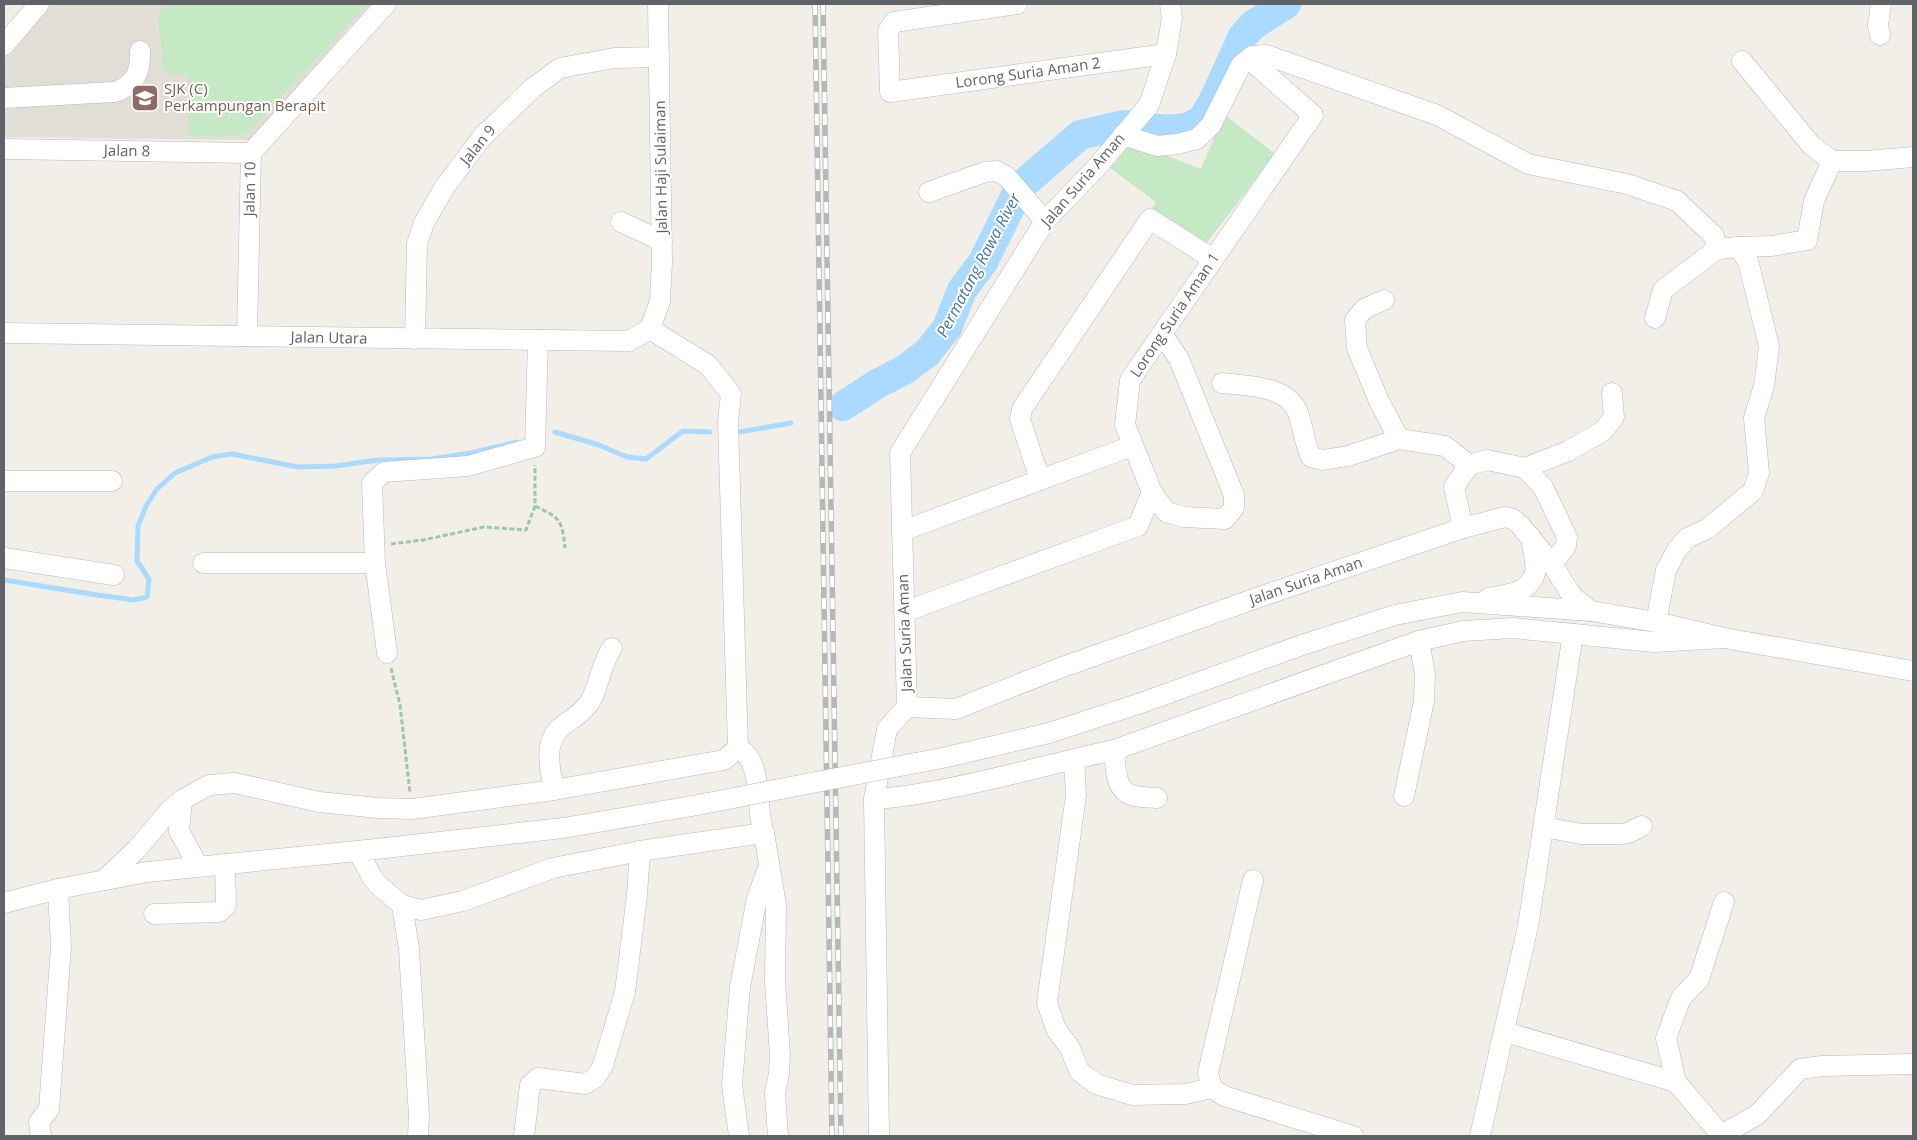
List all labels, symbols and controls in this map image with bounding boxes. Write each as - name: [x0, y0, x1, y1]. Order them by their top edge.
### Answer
- street label: Lorong Suria Aman 2: [954, 52, 1102, 92]
- place label: SJK (C) Perkampungan Berapit: [164, 78, 326, 115]
- school or university icon: SJK (C) Perkampungan Berapit: [130, 83, 160, 113]
- street label: Jalan Haji Sulaiman: [649, 100, 671, 236]
- street label: Jalan 9: [454, 120, 500, 170]
- street label: Jalan Suria Aman: [1035, 128, 1129, 232]
- street label: Jalan 8: [102, 140, 150, 160]
- street label: Jalan 10: [238, 161, 259, 219]
- water label: Permatang Rawa River: [931, 189, 1026, 341]
- street label: Lorong Suria Aman 1: [1125, 248, 1223, 381]
- street label: Jalan Utara: [289, 326, 368, 348]
- street label: Jalan Suria Aman: [1245, 551, 1365, 609]
- street label: Jalan Suria Aman: [892, 574, 916, 694]

